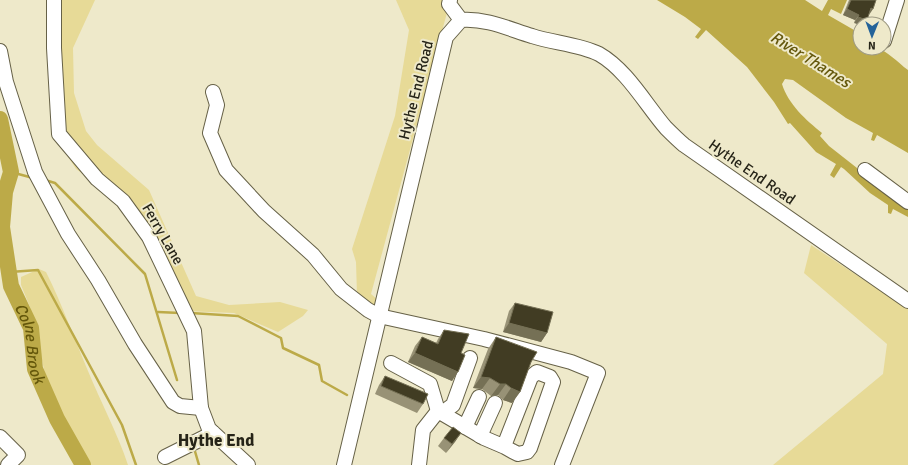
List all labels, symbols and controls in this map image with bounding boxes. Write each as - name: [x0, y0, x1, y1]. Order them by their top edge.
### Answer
- north arrow: [852, 16, 892, 56]
- water label: River Thames: [767, 27, 856, 93]
- street label: Hythe End Road: [395, 39, 437, 141]
- text: N: [868, 39, 876, 52]
- street label: Hythe End Road: [705, 136, 799, 209]
- street label: Ferry Lane: [138, 200, 188, 268]
- water label: Colne Brook: [10, 300, 50, 389]
- district label: Hythe End: [178, 430, 254, 451]

